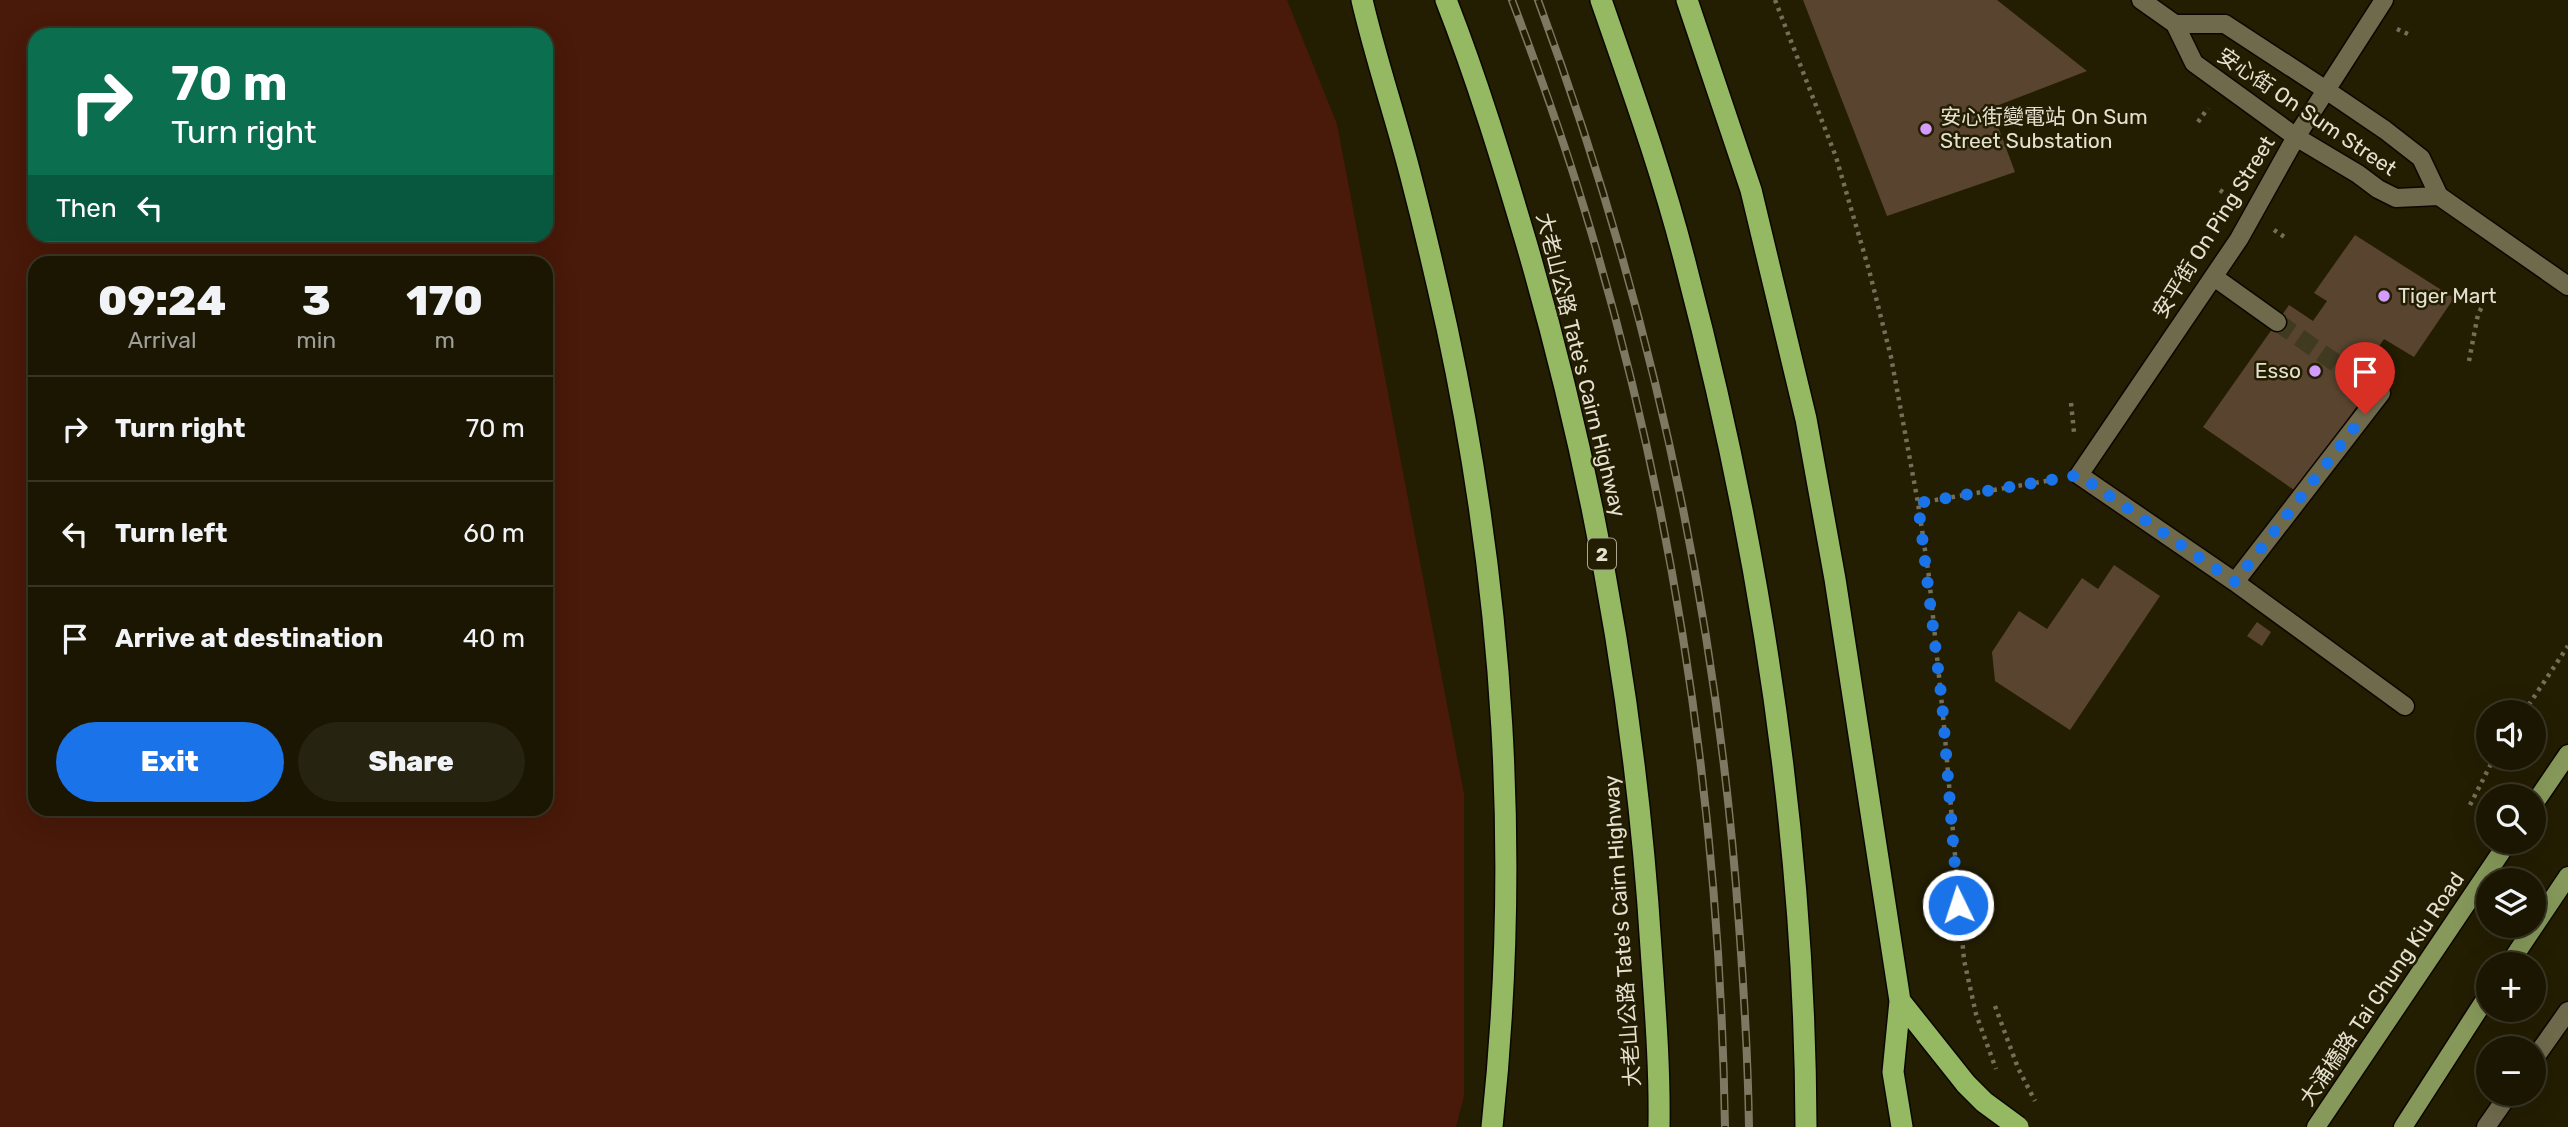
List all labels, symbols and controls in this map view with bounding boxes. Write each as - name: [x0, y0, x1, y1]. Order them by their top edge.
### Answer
- street label: 安心街 On Sum Street: [2213, 42, 2402, 181]
- text: 70 m: [171, 54, 288, 112]
- icon: right: [56, 56, 147, 147]
- place label: 安心街變電站 On Sum Street Substation: [1940, 104, 2148, 153]
- text: Turn right: [171, 113, 316, 151]
- marker: 安心街變電站 On Sum Street Substation: [1918, 121, 1934, 137]
- street label: 安平街 On Ping Street: [2147, 131, 2280, 322]
- icon: left: [131, 189, 169, 227]
- text: Then: [56, 193, 117, 224]
- street label: 大老山公路 Tate's Cairn Highway: [1532, 210, 1632, 520]
- text: 09:24: [98, 276, 226, 326]
- text: 3: [302, 276, 331, 326]
- text: 170: [406, 276, 483, 326]
- place label: Tiger Mart: [2398, 283, 2497, 308]
- marker: Tiger Mart: [2376, 288, 2392, 304]
- text: Arrival: [128, 326, 197, 354]
- text: min: [296, 326, 336, 354]
- text: m: [434, 326, 455, 354]
- pin: [2335, 342, 2395, 414]
- icon: arrive: [2346, 353, 2384, 391]
- place label: Esso: [2255, 358, 2301, 383]
- marker: Esso: [2307, 363, 2323, 379]
- icon: right: [56, 410, 94, 448]
- text: Turn right: [115, 413, 245, 444]
- text: 70 m: [466, 413, 525, 444]
- icon: left: [56, 515, 94, 553]
- text: Turn left: [115, 518, 227, 549]
- text: 60 m: [463, 518, 525, 549]
- road number: 2: [1588, 538, 1616, 569]
- icon: arrive: [56, 620, 94, 658]
- text: Arrive at destination: [115, 623, 383, 654]
- text: 40 m: [463, 623, 525, 654]
- map controls: [2476, 700, 2546, 1106]
- button: sound: [2476, 700, 2546, 770]
- button: Exit: [56, 722, 284, 802]
- button: Share: [298, 722, 525, 802]
- street label: 大老山公路 Tate's Cairn Highway: [1598, 774, 1645, 1088]
- button: search: [2476, 784, 2546, 854]
- street label: 大涌橋路 Tai Chung Kiu Road: [2294, 867, 2469, 1110]
- position arrow: [1921, 868, 1995, 942]
- button: layers: [2476, 868, 2546, 938]
- button: +: [2476, 952, 2546, 1022]
- button: −: [2476, 1036, 2546, 1106]

